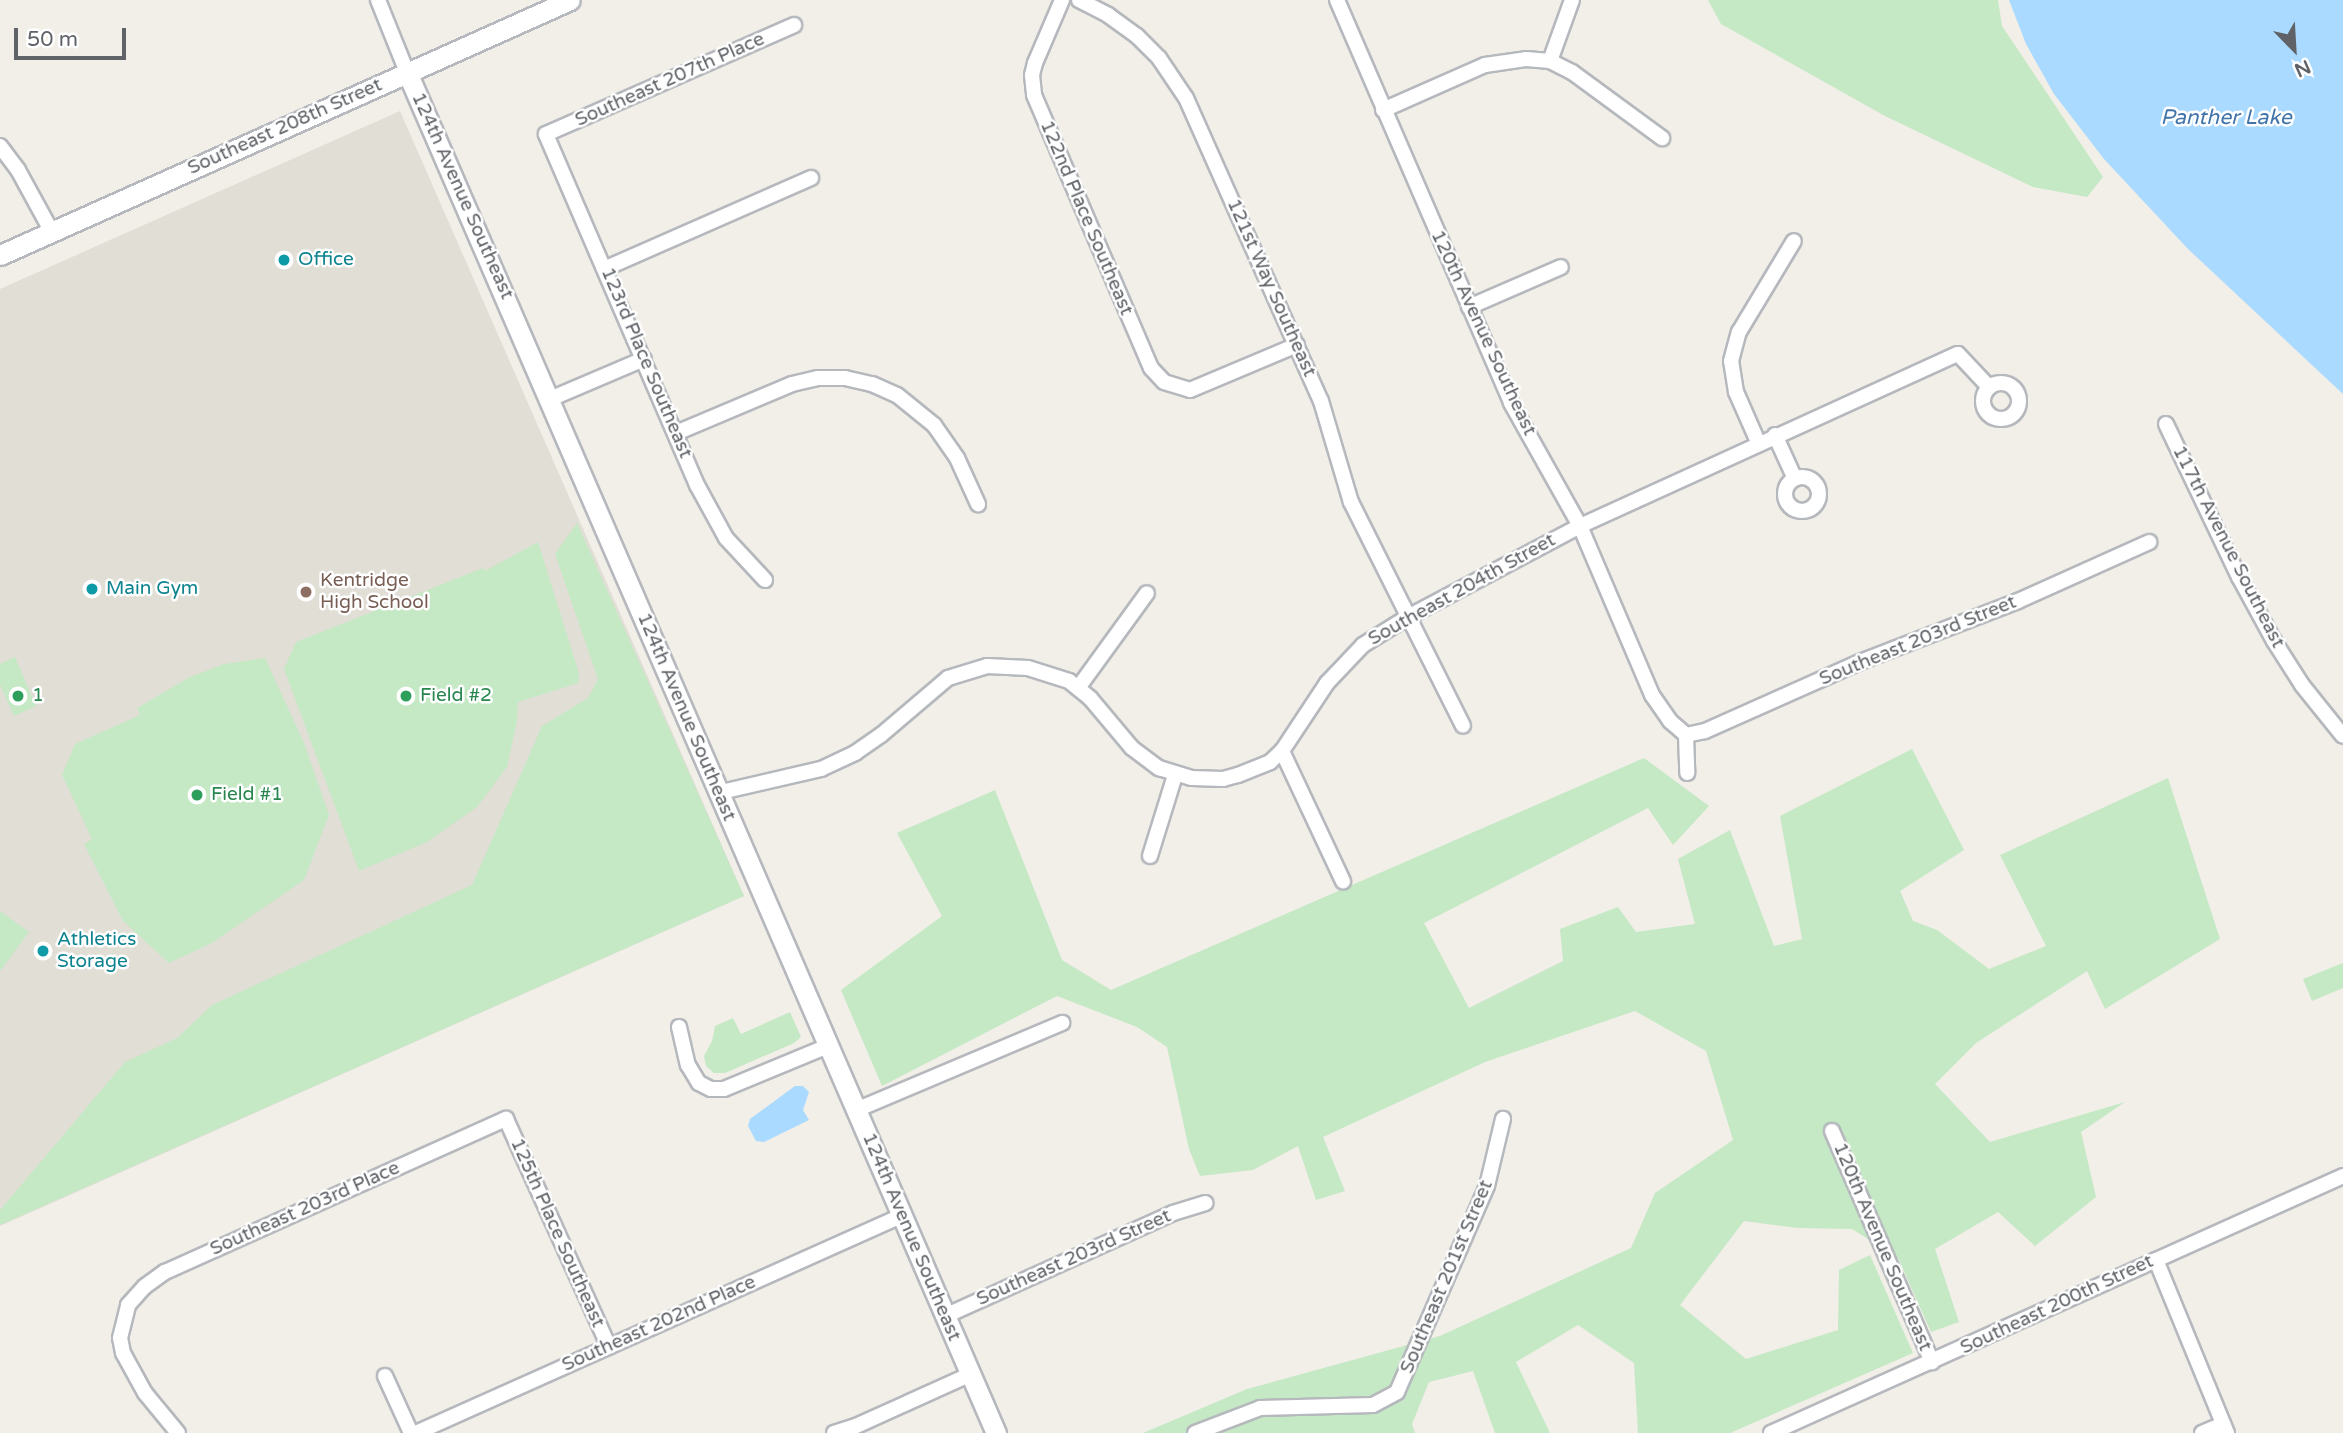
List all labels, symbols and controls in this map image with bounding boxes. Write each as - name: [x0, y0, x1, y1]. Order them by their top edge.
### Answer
- scale bar: [18, 14, 130, 58]
- north arrow: [2259, 14, 2329, 84]
- text: 50 m: [27, 27, 78, 52]
- street label: Southeast 207th Place: [572, 28, 768, 132]
- text: N: [2291, 55, 2314, 81]
- street label: Southeast 208th Street: [184, 74, 386, 180]
- street label: 124th Avenue Southeast: [406, 89, 518, 303]
- water label: Panther Lake: [2160, 105, 2292, 131]
- street label: 122nd Place Southeast: [1035, 117, 1137, 319]
- street label: 121st Way Southeast: [1221, 195, 1321, 381]
- street label: 120th Avenue Southeast: [1425, 227, 1541, 439]
- place label: Office: [298, 249, 354, 271]
- marker: Office: [276, 252, 292, 268]
- street label: 123rd Place Southeast: [595, 264, 697, 462]
- street label: 117th Avenue Southeast: [2167, 442, 2289, 652]
- street label: Southeast 204th Street: [1365, 529, 1559, 651]
- place label: Kentridge High School: [320, 570, 429, 614]
- place label: Main Gym: [106, 578, 198, 600]
- marker: Main Gym: [84, 581, 100, 597]
- marker: Kentridge High School: [298, 584, 314, 600]
- street label: Southeast 203rd Street: [1816, 591, 2020, 691]
- street label: 124th Avenue Southeast: [632, 609, 740, 825]
- place label: 1: [32, 685, 44, 707]
- place label: Field #2: [420, 685, 492, 707]
- marker: 1: [10, 688, 26, 704]
- marker: Field #2: [398, 688, 414, 704]
- place label: Field #1: [211, 784, 283, 806]
- marker: Field #1: [189, 787, 205, 803]
- place label: Athletics Storage: [57, 929, 136, 973]
- marker: Athletics Storage: [35, 943, 51, 959]
- street label: 124th Avenue Southeast: [857, 1129, 965, 1345]
- street label: 125th Place Southeast: [505, 1135, 609, 1331]
- street label: 120th Avenue Southeast: [1828, 1139, 1936, 1355]
- street label: Southeast 203rd Place: [207, 1157, 403, 1261]
- street label: Southeast 201st Street: [1396, 1177, 1498, 1377]
- street label: Southeast 203rd Street: [973, 1205, 1175, 1311]
- street label: Southeast 200th Street: [1957, 1250, 2157, 1360]
- street label: Southeast 202nd Place: [559, 1271, 759, 1377]

